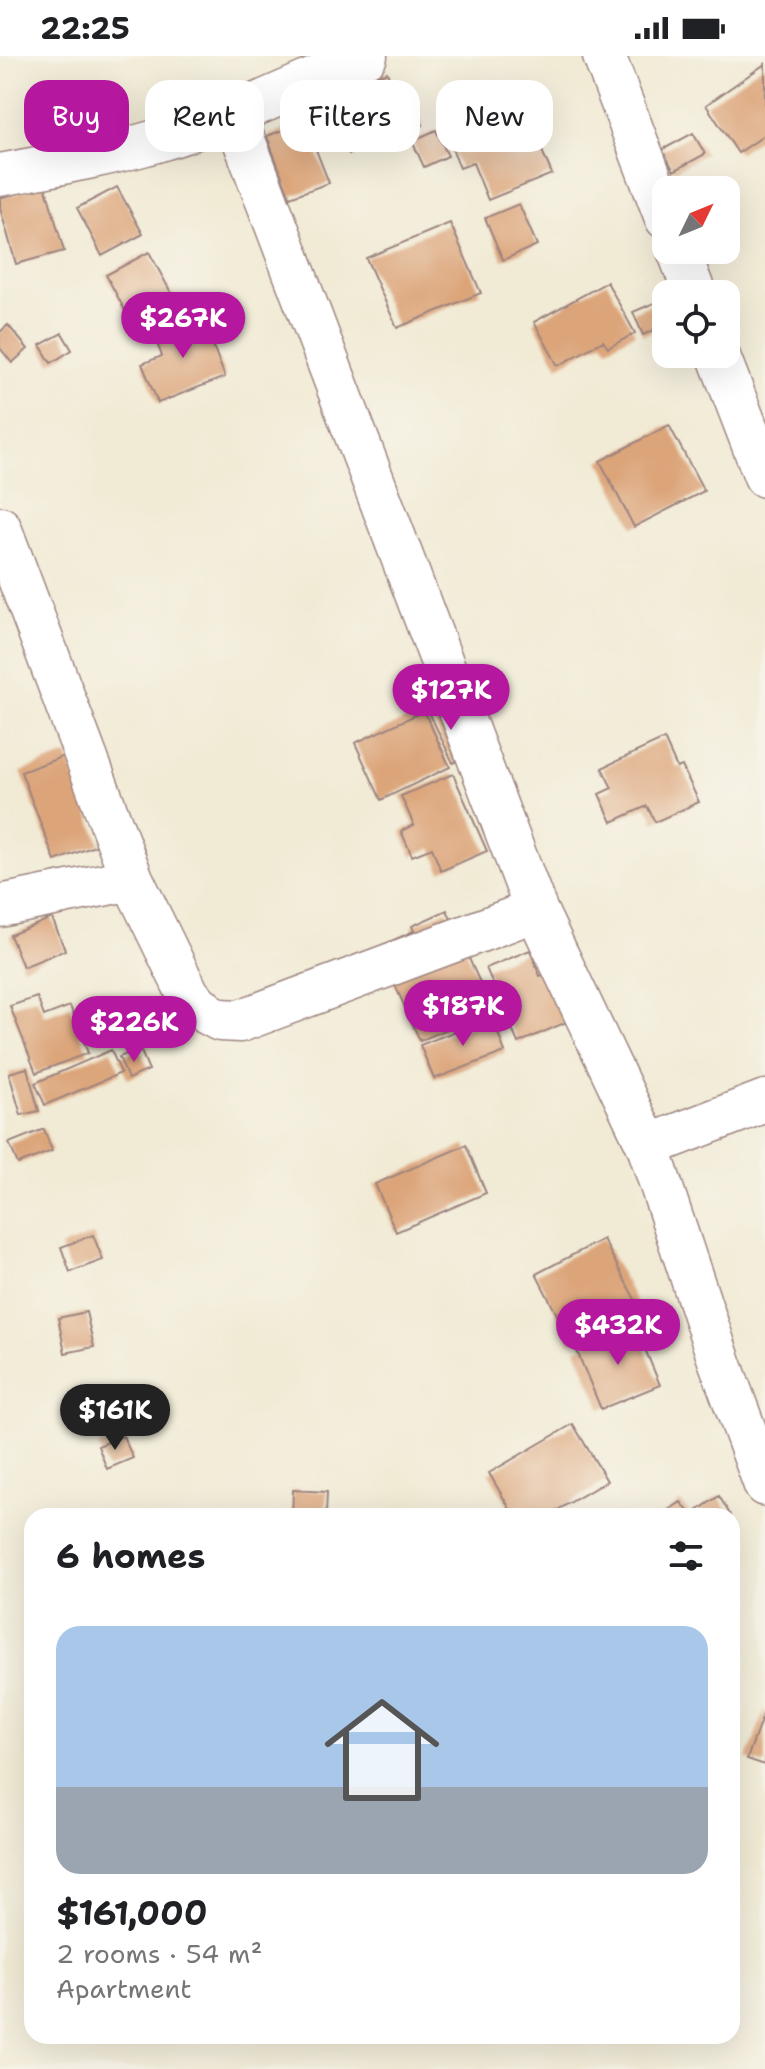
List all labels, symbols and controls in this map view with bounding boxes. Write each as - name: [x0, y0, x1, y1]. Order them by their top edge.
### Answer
- text: 22:25: [40, 8, 130, 49]
- chip: Buy: [24, 80, 129, 152]
- chip: Rent: [145, 80, 264, 152]
- chip: Filters: [280, 80, 420, 152]
- chip: New: [436, 80, 553, 152]
- north arrow: [652, 176, 740, 264]
- map controls: [652, 176, 740, 368]
- button: locate: [652, 280, 740, 368]
- pin: $267K: [127, 292, 239, 360]
- text: $267K: [139, 300, 227, 335]
- pin: $127K: [395, 664, 507, 732]
- text: $127K: [411, 672, 491, 707]
- pin: $187K: [407, 980, 519, 1048]
- text: $187K: [422, 988, 504, 1023]
- pin: $226K: [78, 996, 190, 1064]
- text: $226K: [90, 1004, 178, 1039]
- pin: $432K: [562, 1299, 674, 1367]
- text: $432K: [574, 1307, 662, 1342]
- pin: $161K: [59, 1384, 171, 1452]
- text: $161K: [78, 1392, 152, 1427]
- text: 6 homes: [56, 1533, 205, 1579]
- icon: filters: [664, 1534, 708, 1578]
- icon: home: [310, 1678, 454, 1822]
- text: $161,000: [56, 1890, 207, 1936]
- text: 2 rooms · 54 m²: [56, 1936, 262, 1971]
- text: Apartment: [56, 1971, 192, 2006]

